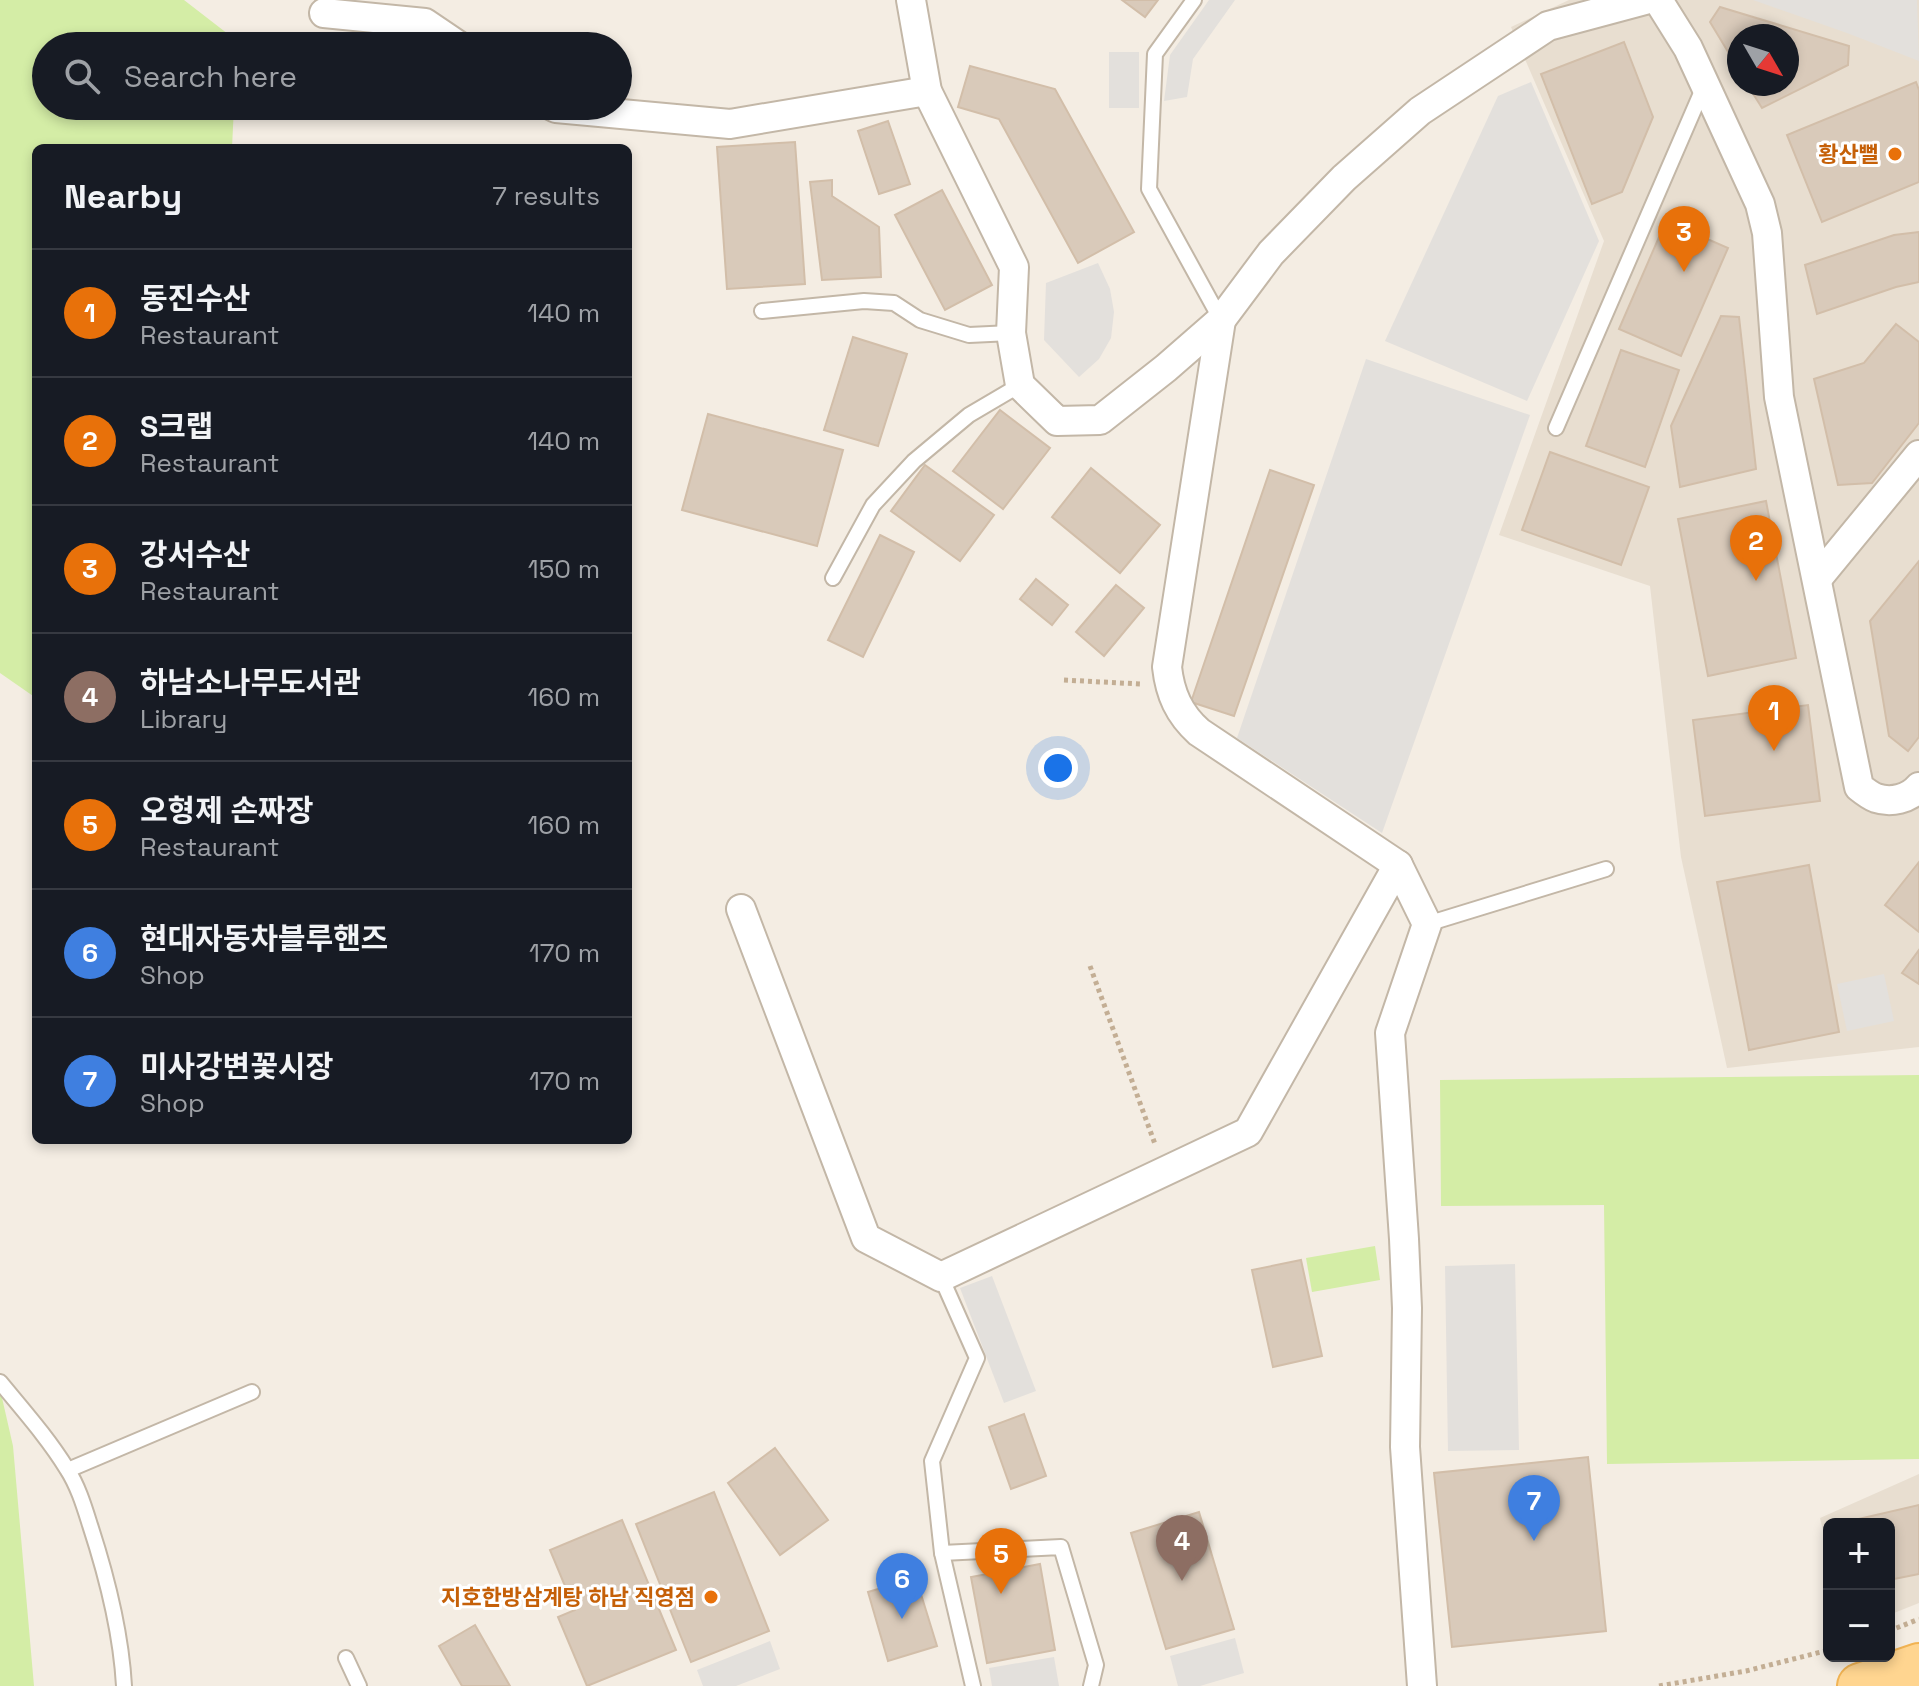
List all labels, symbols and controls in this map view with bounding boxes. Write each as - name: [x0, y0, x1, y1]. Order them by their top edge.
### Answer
- north arrow: [1727, 24, 1799, 96]
- search box: [32, 32, 632, 120]
- icon: search: [60, 54, 104, 98]
- text: Search here: [124, 57, 297, 96]
- place label: 황산뻘: [1818, 140, 1879, 168]
- marker: 황산뻘: [1886, 145, 1904, 163]
- text: Nearby: [64, 175, 182, 218]
- text: 7 results: [492, 179, 600, 213]
- pin: 3: [1658, 206, 1710, 272]
- text: 동진수산: [140, 279, 250, 318]
- text: 1: [84, 296, 96, 330]
- text: 140 m: [527, 296, 600, 330]
- text: Restaurant: [140, 318, 279, 352]
- text: S크랩: [140, 407, 213, 446]
- text: 2: [82, 424, 98, 458]
- text: 140 m: [527, 424, 600, 458]
- text: Restaurant: [140, 446, 279, 480]
- pin: 2: [1730, 515, 1782, 581]
- text: 강서수산: [140, 535, 250, 574]
- text: 3: [82, 552, 98, 586]
- text: 150 m: [528, 552, 600, 586]
- text: Restaurant: [140, 574, 279, 608]
- text: 하남소나무도서관: [140, 663, 361, 702]
- text: 4: [82, 680, 98, 714]
- text: 160 m: [528, 680, 600, 714]
- pin: 1: [1748, 685, 1800, 751]
- text: Library: [140, 702, 227, 736]
- your location: [1038, 748, 1078, 788]
- text: 오형제 손짜장: [140, 791, 313, 830]
- text: 5: [82, 808, 98, 842]
- text: 160 m: [528, 808, 600, 842]
- text: Restaurant: [140, 830, 279, 864]
- text: 현대자동차블루핸즈: [140, 919, 388, 958]
- text: 6: [82, 936, 98, 970]
- text: 170 m: [529, 936, 600, 970]
- text: Shop: [140, 958, 205, 992]
- text: 미사강변꽃시장: [140, 1047, 333, 1086]
- text: 7: [83, 1064, 97, 1098]
- text: 170 m: [529, 1064, 600, 1098]
- text: Shop: [140, 1086, 205, 1120]
- pin: 7: [1508, 1475, 1560, 1541]
- pin: 4: [1156, 1515, 1208, 1581]
- map controls: [1823, 1518, 1895, 1662]
- button: +: [1823, 1518, 1895, 1590]
- pin: 5: [975, 1528, 1027, 1594]
- pin: 6: [876, 1553, 928, 1619]
- place label: 지호한방삼계탕 하남 직영점: [441, 1583, 695, 1611]
- marker: 지호한방삼계탕 하남 직영점: [702, 1588, 720, 1606]
- button: −: [1823, 1590, 1895, 1662]

